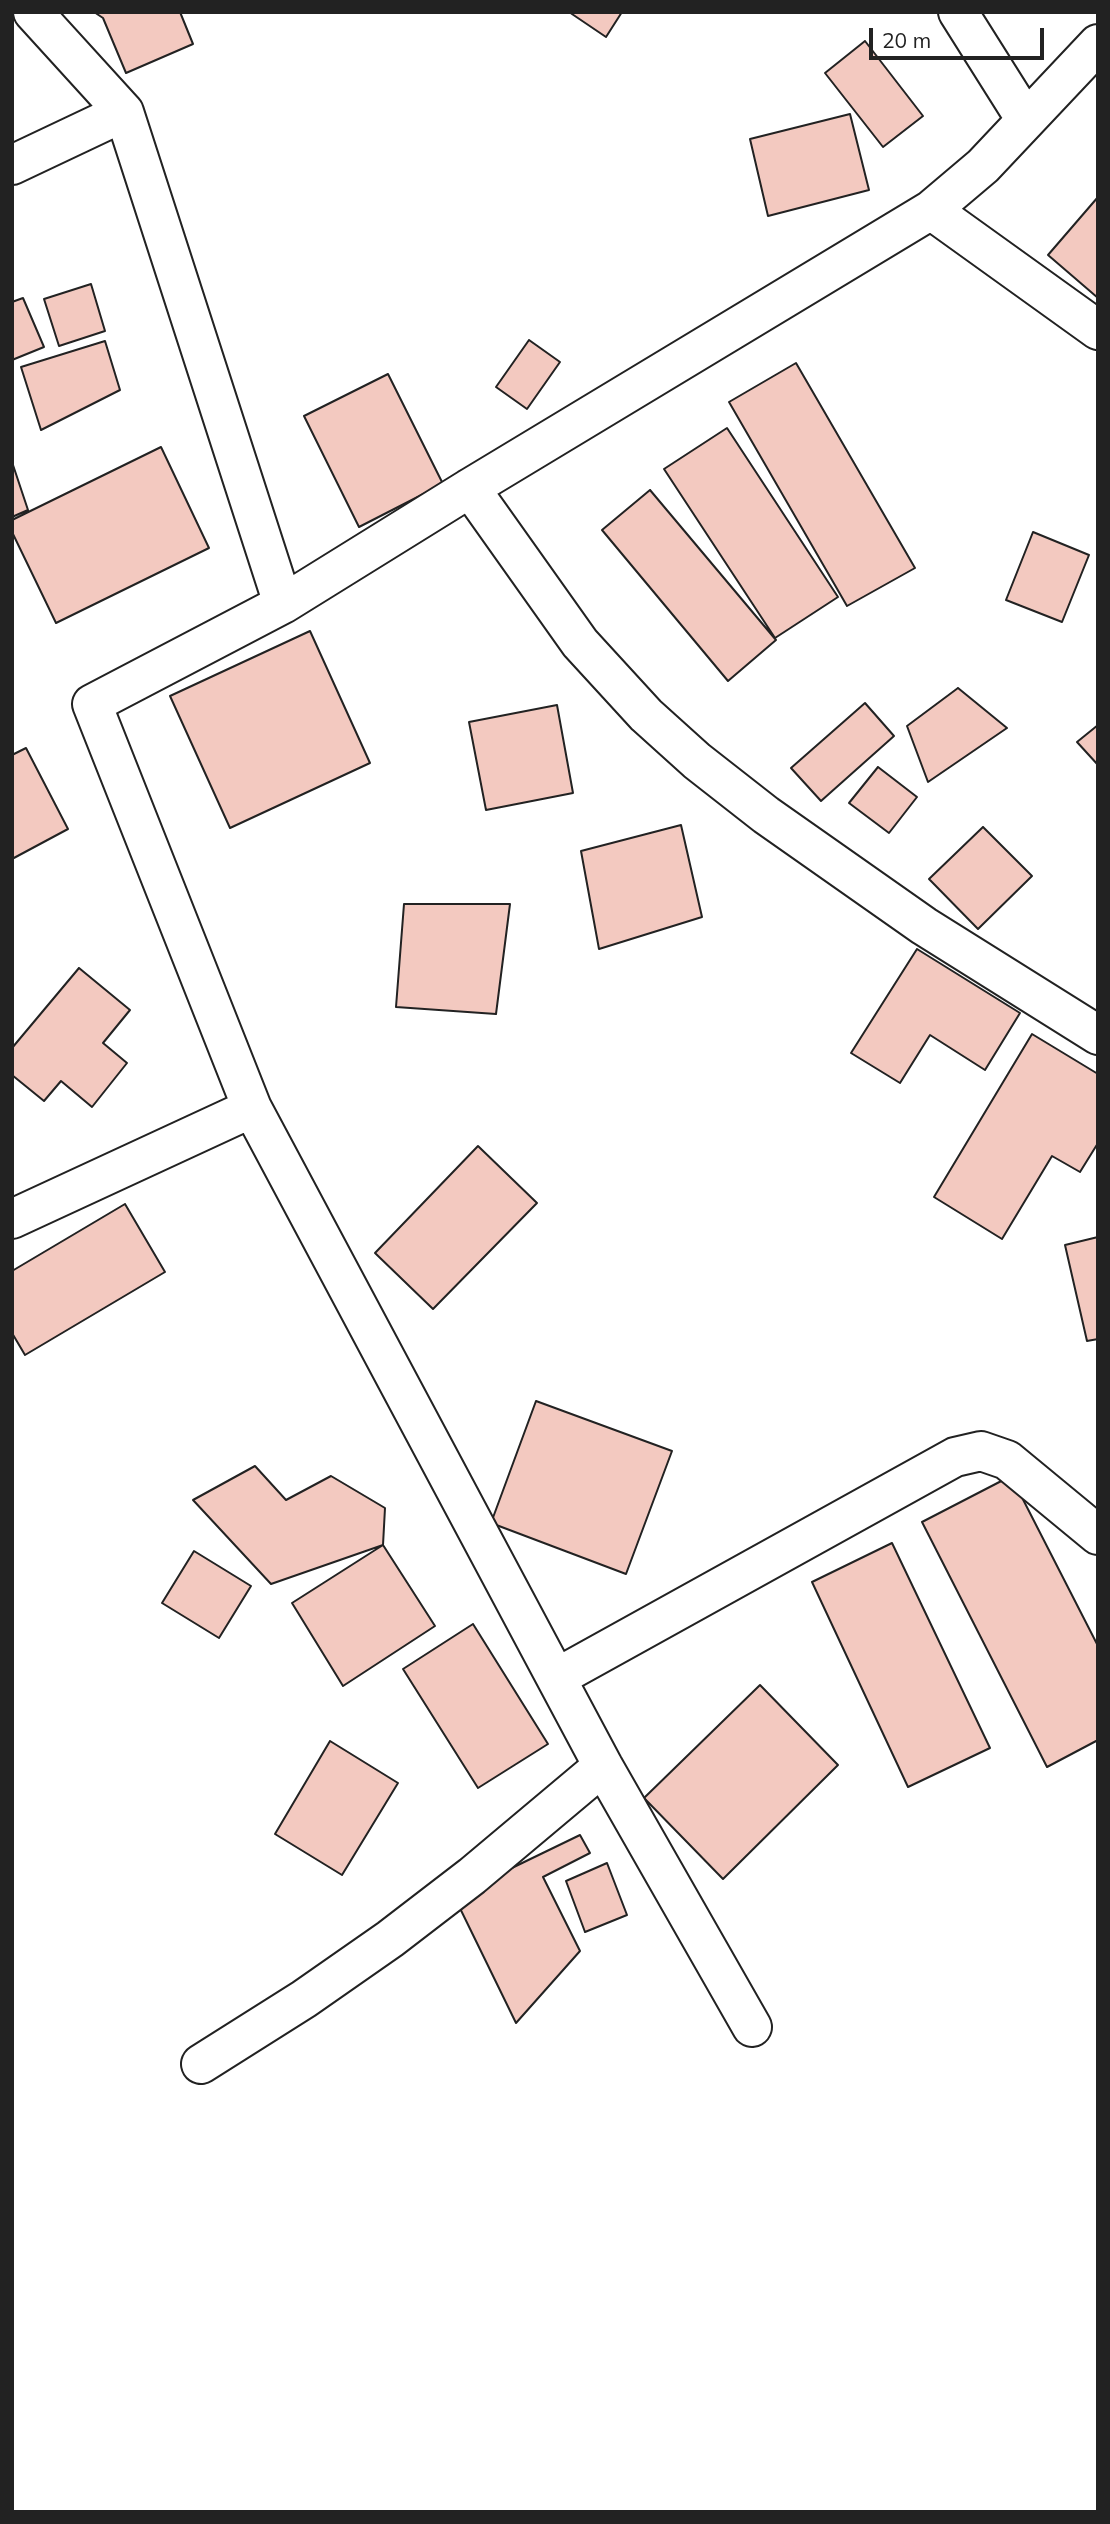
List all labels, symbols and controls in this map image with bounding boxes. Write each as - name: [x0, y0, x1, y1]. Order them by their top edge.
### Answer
- scale bar: [872, 14, 1047, 58]
- text: 20 m: [882, 27, 931, 53]

